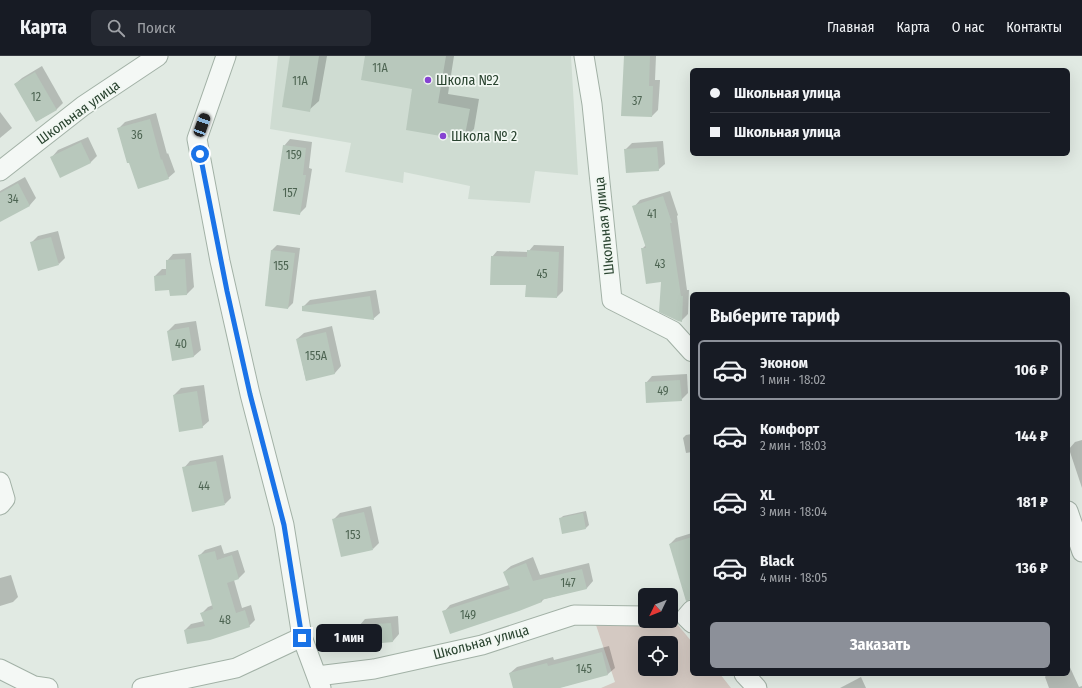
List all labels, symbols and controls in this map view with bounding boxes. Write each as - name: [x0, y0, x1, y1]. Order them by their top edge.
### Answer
- search box: [91, 10, 371, 46]
- text: Карта: [20, 16, 67, 39]
- icon: search: [105, 17, 127, 39]
- text: Поиск: [137, 19, 175, 37]
- text: Главная: [827, 19, 874, 36]
- text: Карта: [896, 19, 930, 36]
- text: О нас: [952, 19, 984, 36]
- text: Контакты: [1006, 19, 1062, 36]
- house number: 11А: [372, 61, 388, 75]
- place label: Школа №2: [436, 72, 499, 89]
- house number: 11А: [292, 74, 308, 88]
- marker: Школа №2: [423, 75, 433, 85]
- street label: Школьная улица: [33, 76, 123, 148]
- text: Школьная улица: [734, 84, 841, 102]
- house number: 12: [31, 90, 41, 104]
- house number: 37: [632, 94, 642, 108]
- car: [192, 112, 212, 138]
- text: Школьная улица: [734, 123, 841, 141]
- house number: 36: [131, 128, 143, 142]
- place label: Школа № 2: [451, 128, 517, 145]
- marker: Школа № 2: [438, 131, 448, 141]
- route start: [191, 145, 209, 163]
- house number: 159: [286, 148, 302, 162]
- street label: Школьная улица: [591, 176, 618, 276]
- house number: 157: [283, 186, 298, 200]
- house number: 34: [7, 192, 19, 206]
- house number: 41: [647, 207, 657, 221]
- house number: 43: [654, 257, 666, 271]
- house number: 155: [273, 259, 289, 273]
- house number: 45: [536, 267, 548, 281]
- text: Выберите тариф: [710, 305, 840, 327]
- house number: 40: [175, 337, 187, 351]
- house number: 155А: [305, 349, 328, 363]
- icon: car: [712, 352, 748, 388]
- text: Эконом: [760, 354, 808, 372]
- text: 106 ₽: [1014, 361, 1048, 379]
- text: 1 мин · 18:02: [760, 372, 826, 387]
- house number: 49: [657, 384, 669, 398]
- icon: car: [712, 418, 748, 454]
- text: Комфорт: [760, 420, 819, 438]
- text: 144 ₽: [1015, 427, 1048, 445]
- text: 2 мин · 18:03: [760, 438, 826, 453]
- house number: 44: [198, 479, 210, 493]
- icon: car: [712, 484, 748, 520]
- text: XL: [760, 486, 775, 504]
- text: 181 ₽: [1016, 493, 1048, 511]
- text: 3 мин · 18:04: [760, 504, 827, 519]
- house number: 153: [345, 528, 361, 542]
- icon: car: [712, 550, 748, 586]
- text: Black: [760, 552, 794, 570]
- text: 136 ₽: [1015, 559, 1048, 577]
- text: 4 мин · 18:05: [760, 570, 827, 585]
- house number: 147: [560, 576, 576, 590]
- north arrow: [638, 588, 678, 628]
- map controls: [638, 588, 678, 676]
- house number: 149: [460, 608, 476, 622]
- house number: 48: [219, 613, 231, 627]
- street label: Школьная улица: [431, 621, 531, 663]
- button: Заказать: [710, 622, 1050, 668]
- callout: 1 мин: [316, 624, 382, 652]
- route end: [293, 629, 311, 647]
- text: 1 мин: [334, 630, 364, 645]
- button: locate: [638, 636, 678, 676]
- house number: 145: [576, 662, 592, 676]

